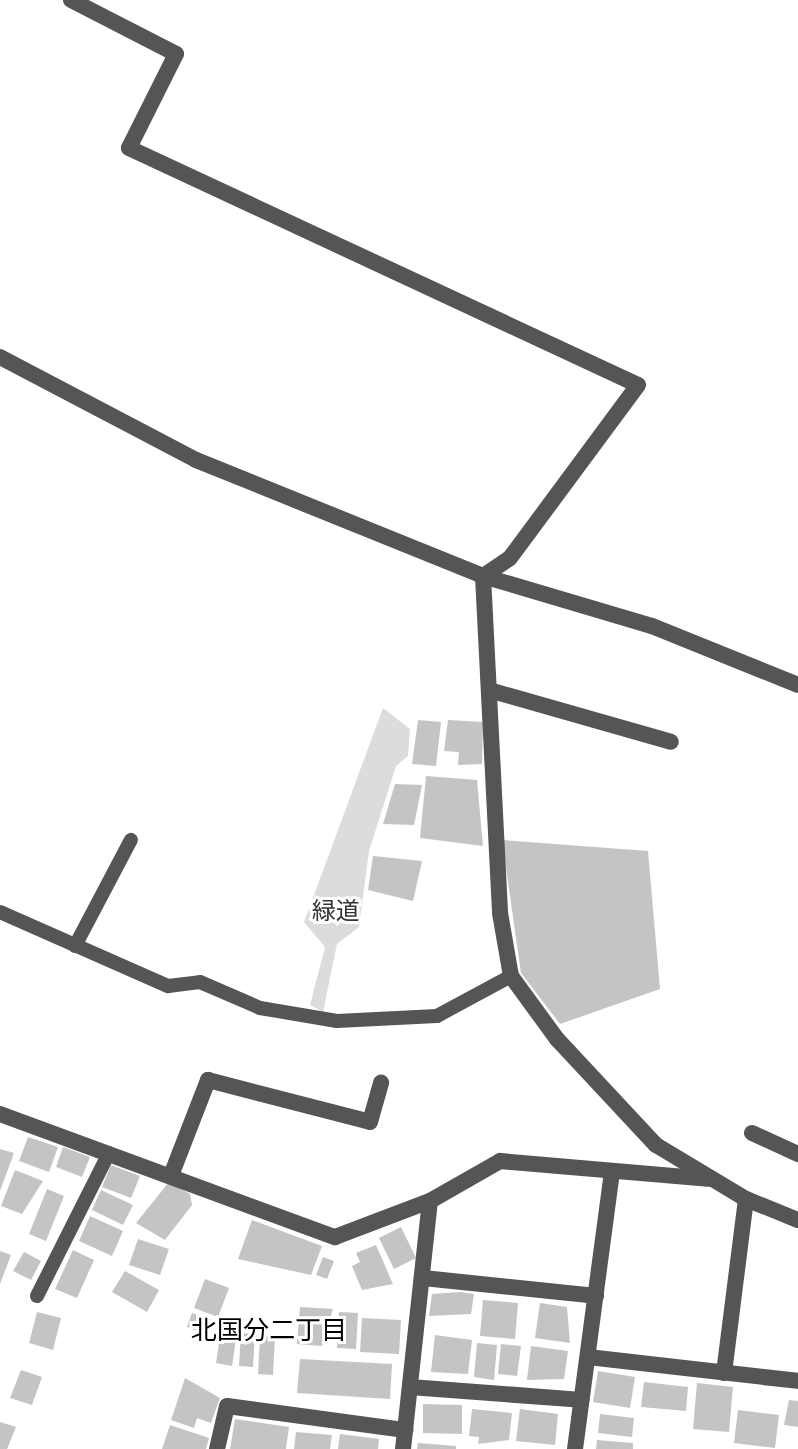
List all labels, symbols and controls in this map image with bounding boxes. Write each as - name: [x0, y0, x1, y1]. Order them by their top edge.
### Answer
- park label: 緑道: [312, 896, 360, 924]
- district label: 北国分二丁目: [191, 1313, 347, 1345]

